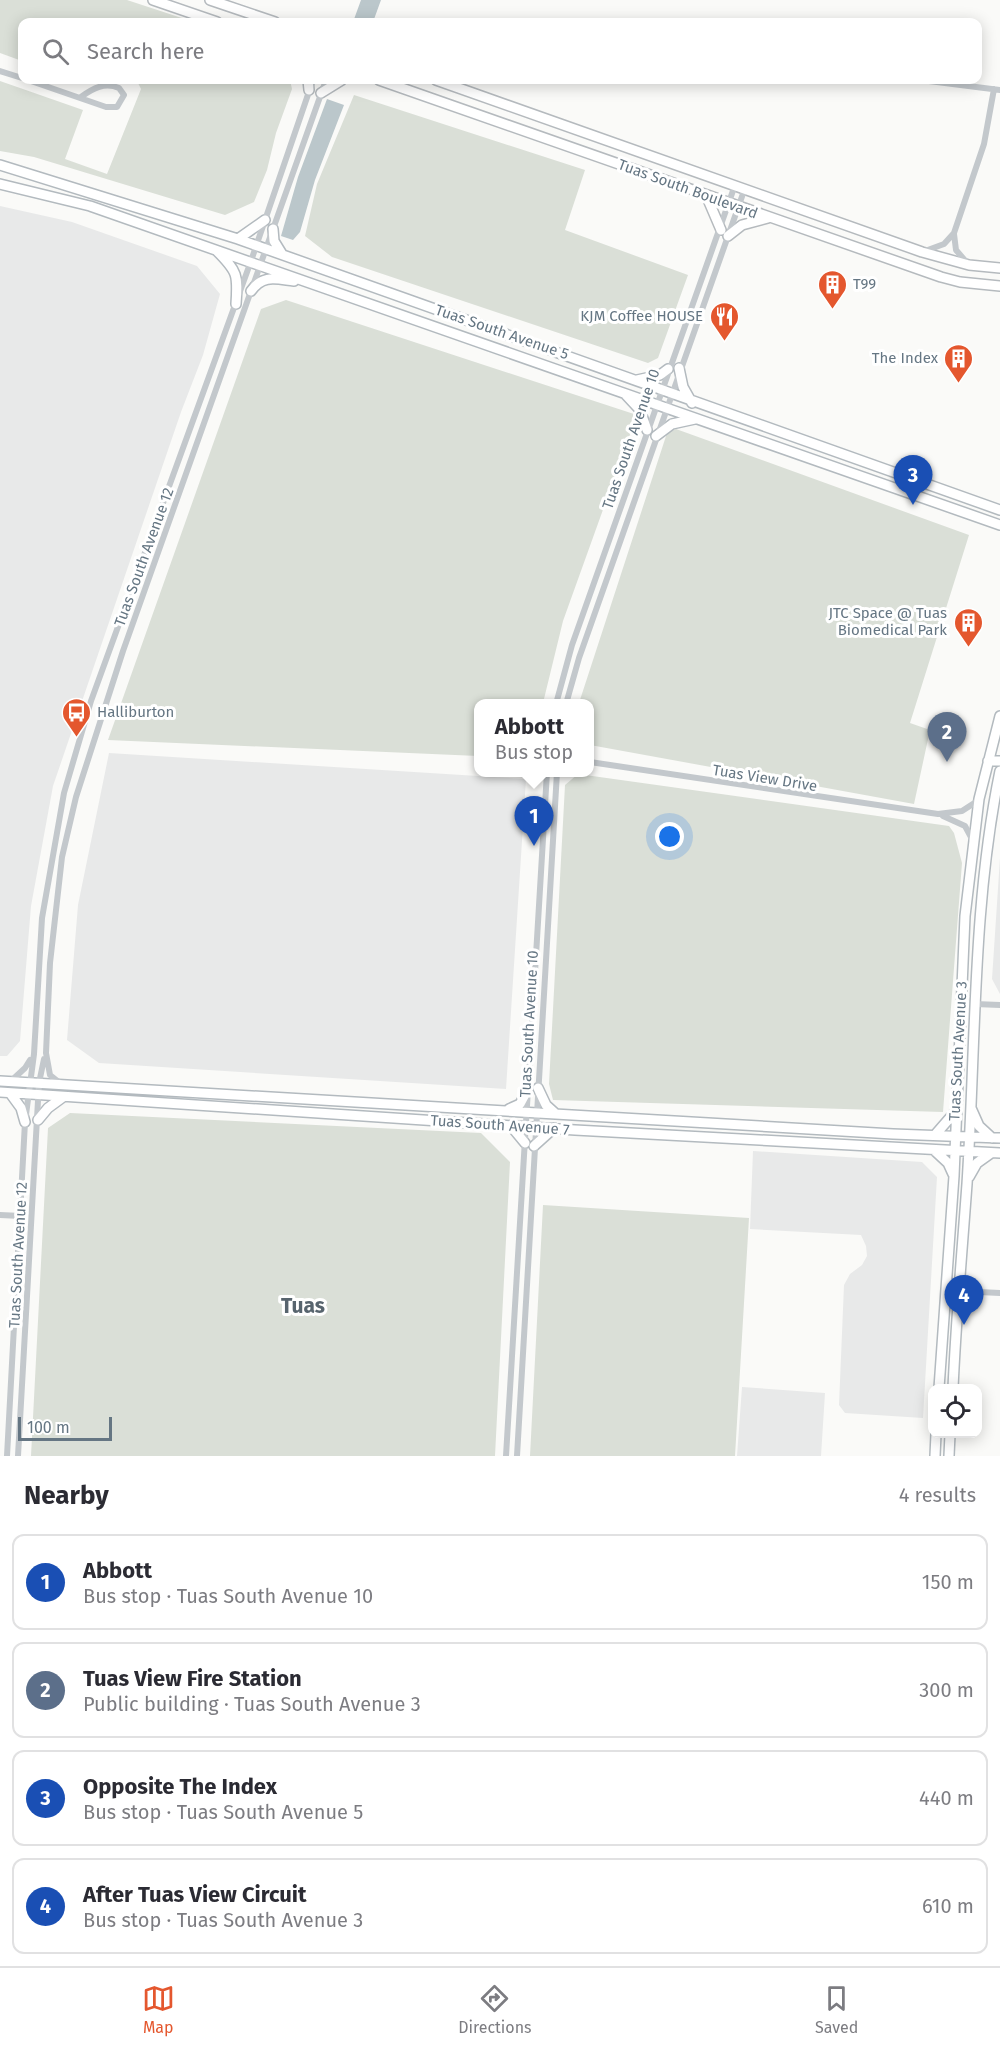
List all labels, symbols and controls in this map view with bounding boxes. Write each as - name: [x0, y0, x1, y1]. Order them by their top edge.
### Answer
- search box: [18, 18, 982, 84]
- icon: search: [39, 35, 72, 68]
- text: Search here: [87, 38, 205, 65]
- street label: Tuas South Boulevard: [616, 155, 760, 223]
- building icon: T99: [816, 268, 848, 310]
- place label: T99: [853, 275, 876, 293]
- restaurant icon: KJM Coffee HOUSE: [708, 300, 740, 342]
- street label: Tuas South Avenue 5: [433, 301, 571, 363]
- place label: KJM Coffee HOUSE: [580, 307, 703, 325]
- building icon: The Index: [943, 342, 975, 384]
- place label: The Index: [872, 349, 939, 367]
- street label: Tuas South Avenue 10: [599, 366, 663, 512]
- pin: 3: [894, 456, 932, 505]
- street label: Tuas South Avenue 12: [111, 485, 177, 629]
- place label: JTC Space @ Tuas Biomedical Park: [829, 604, 947, 639]
- building icon: JTC Space @ Tuas Biomedical Park: [952, 606, 984, 648]
- bus stop icon: Halliburton: [60, 696, 92, 738]
- popup: [474, 699, 594, 777]
- place label: Halliburton: [97, 703, 174, 721]
- pin: 2: [928, 712, 966, 762]
- text: Abbott: [495, 713, 564, 740]
- text: Bus stop: [495, 740, 573, 764]
- street label: Tuas View Drive: [711, 761, 819, 795]
- pin: 1: [514, 796, 554, 846]
- your location: [655, 822, 684, 851]
- street label: Tuas South Avenue 10: [516, 950, 542, 1098]
- street label: Tuas South Avenue 3: [945, 981, 971, 1121]
- street label: Tuas South Avenue 7: [430, 1111, 570, 1139]
- street label: Tuas South Avenue 12: [5, 1181, 31, 1329]
- pin: 4: [944, 1276, 984, 1325]
- district label: Tuas: [281, 1293, 325, 1319]
- map controls: [928, 1384, 982, 1438]
- button: locate: [928, 1384, 982, 1438]
- scale bar: [18, 1414, 112, 1442]
- text: 100 m: [27, 1418, 70, 1437]
- text: Nearby: [24, 1480, 109, 1511]
- text: 4 results: [899, 1483, 976, 1507]
- text: Abbott: [83, 1557, 152, 1584]
- text: 1: [41, 1570, 50, 1594]
- text: 150 m: [922, 1570, 974, 1594]
- text: Bus stop · Tuas South Avenue 10: [83, 1584, 373, 1608]
- text: Tuas View Fire Station: [83, 1665, 302, 1692]
- text: 2: [40, 1678, 51, 1702]
- text: 300 m: [919, 1678, 974, 1702]
- text: Public building · Tuas South Avenue 3: [83, 1692, 421, 1716]
- text: Opposite The Index: [83, 1773, 277, 1800]
- text: 3: [40, 1786, 51, 1810]
- text: 440 m: [919, 1786, 974, 1810]
- text: Bus stop · Tuas South Avenue 5: [83, 1800, 363, 1824]
- text: After Tuas View Circuit: [83, 1881, 307, 1908]
- text: 4: [40, 1894, 51, 1918]
- text: 610 m: [922, 1894, 974, 1918]
- text: Bus stop · Tuas South Avenue 3: [83, 1908, 363, 1932]
- tab: Map: [142, 1982, 175, 2037]
- tab: Directions: [458, 1982, 532, 2037]
- tab: Saved: [815, 1982, 858, 2037]

